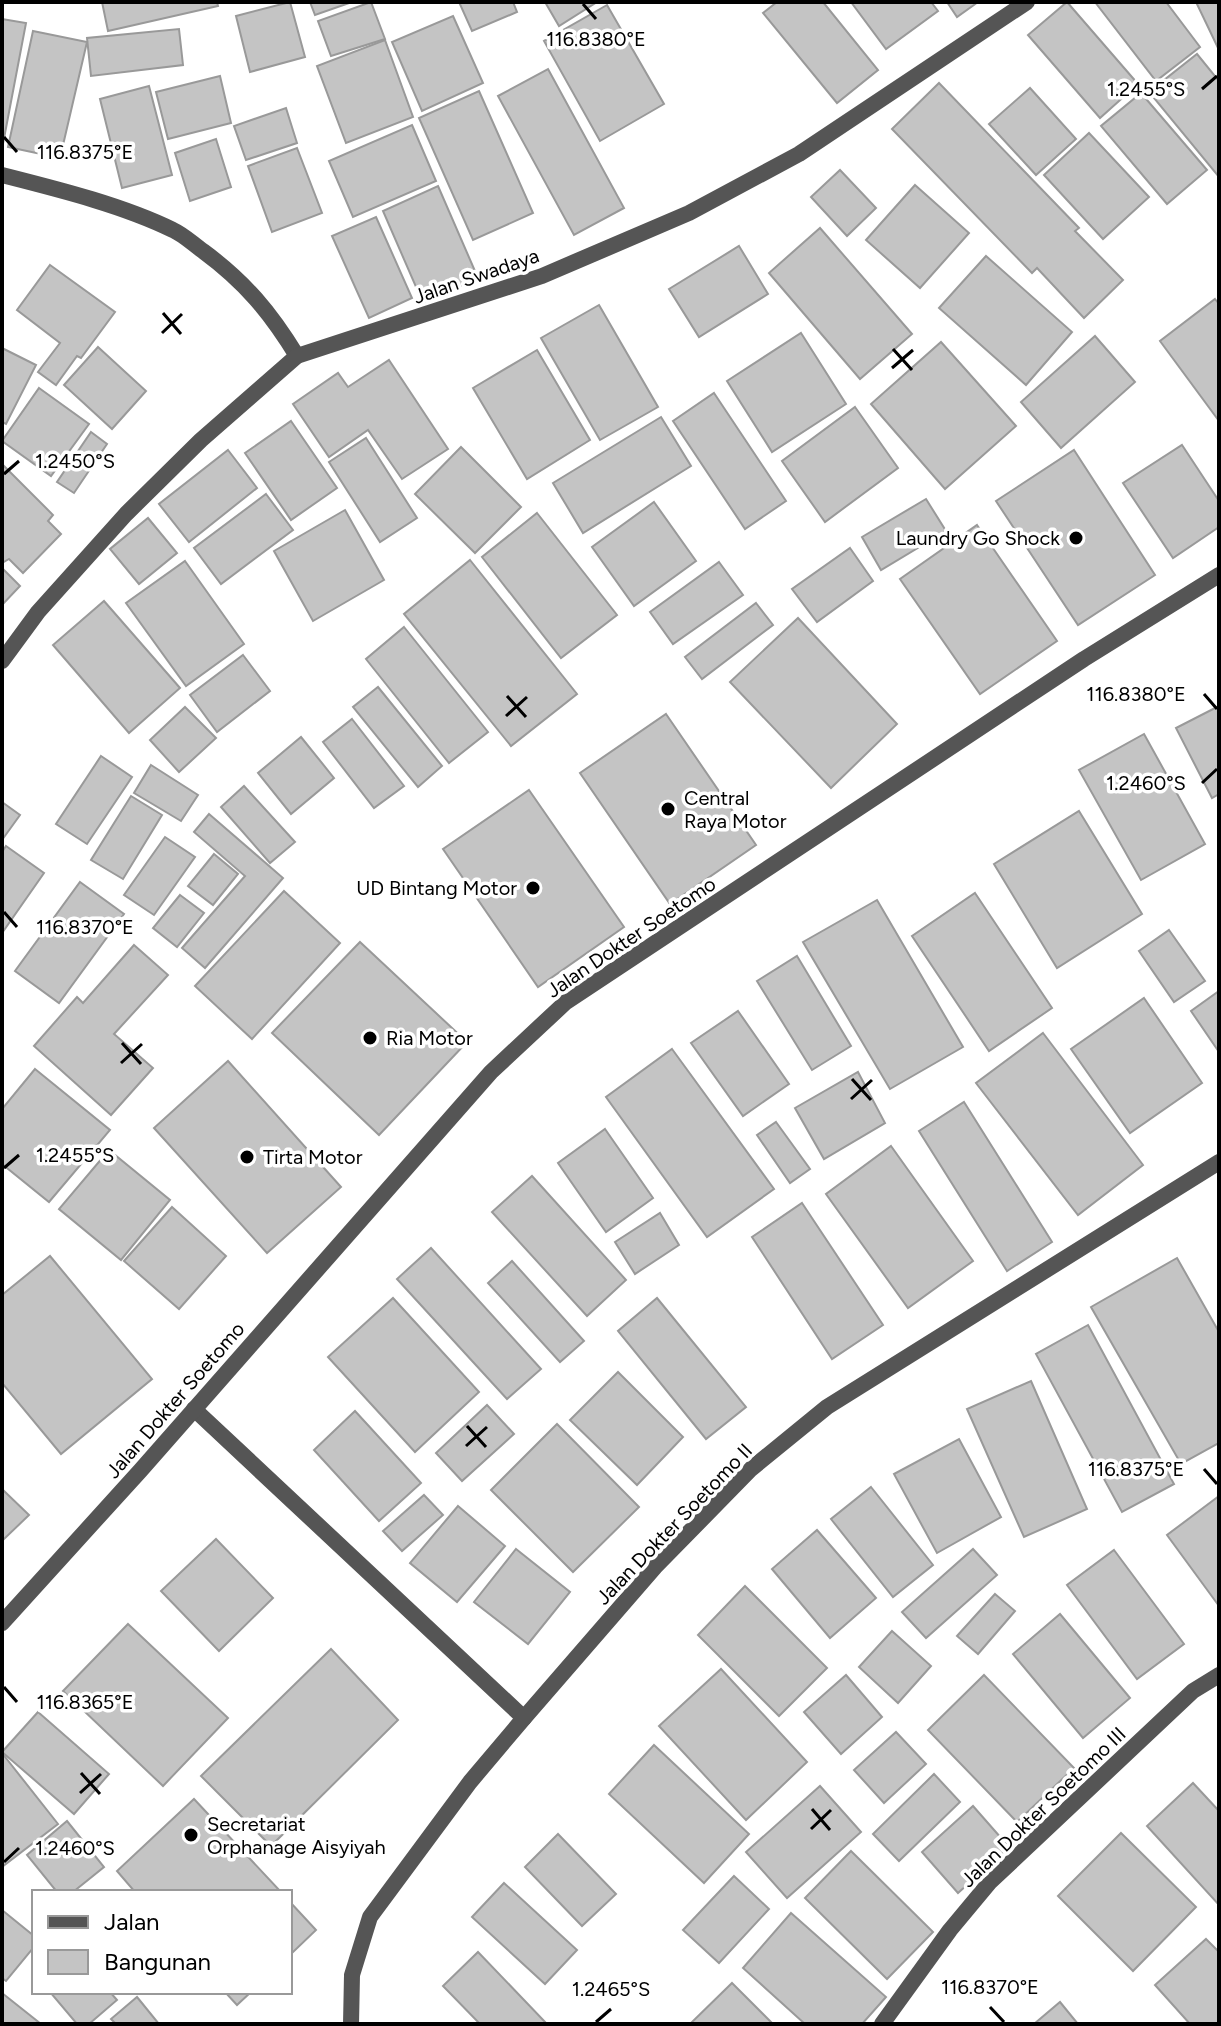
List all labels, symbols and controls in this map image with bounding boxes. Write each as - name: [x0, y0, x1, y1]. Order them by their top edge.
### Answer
- text: 116.8380°E: [546, 27, 646, 51]
- text: 1.2455°S: [1107, 77, 1185, 101]
- text: 116.8375°E: [37, 140, 133, 164]
- street label: Jalan Swadaya: [410, 243, 542, 309]
- text: 1.2450°S: [35, 449, 115, 473]
- place label: Laundry Go Shock: [896, 526, 1060, 550]
- marker: Laundry Go Shock: [1067, 529, 1085, 547]
- text: 116.8380°E: [1086, 682, 1186, 706]
- text: 1.2460°S: [1106, 771, 1186, 795]
- place label: Central Raya Motor: [684, 786, 787, 833]
- marker: Central Raya Motor: [659, 800, 677, 818]
- street label: Jalan Dokter Soetomo: [542, 871, 720, 1003]
- place label: UD Bintang Motor: [356, 876, 517, 900]
- marker: UD Bintang Motor: [524, 879, 542, 897]
- text: 116.8370°E: [36, 915, 134, 939]
- place label: Ria Motor: [386, 1026, 473, 1050]
- marker: Ria Motor: [361, 1029, 379, 1047]
- text: 1.2455°S: [36, 1143, 114, 1167]
- place label: Tirta Motor: [263, 1145, 363, 1169]
- marker: Tirta Motor: [238, 1148, 256, 1166]
- street label: Jalan Dokter Soetomo: [101, 1317, 249, 1483]
- street label: Jalan Dokter Soetomo II: [591, 1438, 757, 1610]
- text: 116.8375°E: [1088, 1457, 1184, 1481]
- text: 116.8365°E: [36, 1690, 134, 1714]
- street label: Jalan Dokter Soetomo III: [955, 1722, 1131, 1892]
- place label: Secretariat Orphanage Aisyiyah: [207, 1812, 386, 1859]
- marker: Secretariat Orphanage Aisyiyah: [182, 1826, 200, 1844]
- text: 1.2460°S: [35, 1836, 115, 1860]
- legend: [32, 1890, 292, 1994]
- text: Jalan: [104, 1907, 160, 1936]
- text: Bangunan: [104, 1947, 211, 1976]
- text: 116.8370°E: [941, 1975, 1039, 1999]
- text: 1.2465°S: [572, 1977, 650, 2001]

